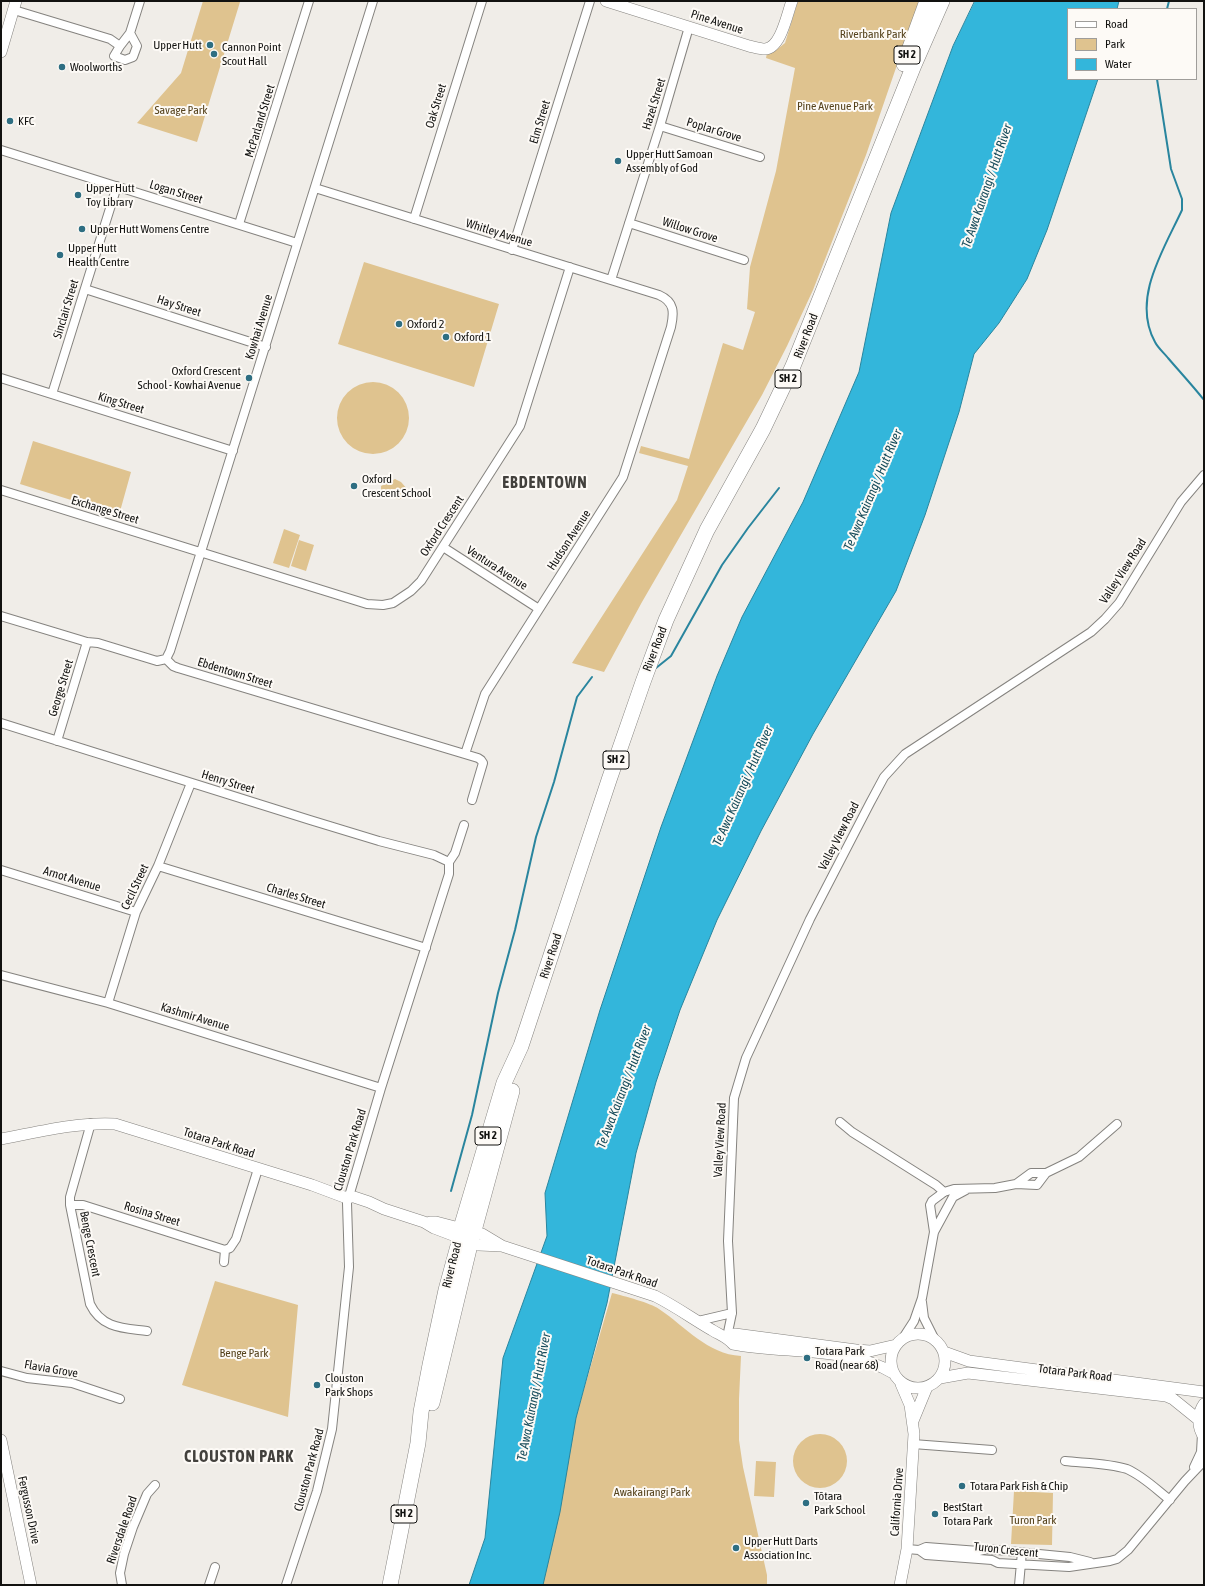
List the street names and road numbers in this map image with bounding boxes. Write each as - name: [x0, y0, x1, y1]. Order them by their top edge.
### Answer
- street label: Pine Avenue: [689, 7, 745, 37]
- road number: SH 2: [894, 46, 920, 64]
- street label: Hazel Street: [639, 76, 669, 132]
- street label: Oak Street: [422, 82, 450, 130]
- street label: McParland Street: [242, 83, 278, 159]
- street label: Elm Street: [527, 98, 553, 146]
- street label: Poplar Grove: [685, 115, 743, 145]
- street label: Logan Street: [148, 177, 204, 207]
- street label: Willow Grove: [660, 214, 720, 246]
- street label: Whitley Avenue: [464, 216, 534, 250]
- street label: Sinclair Street: [50, 278, 82, 340]
- street label: Hay Street: [155, 292, 203, 320]
- street label: Kowhai Avenue: [242, 293, 276, 361]
- street label: River Road: [791, 311, 821, 361]
- road number: SH 2: [775, 370, 801, 388]
- street label: King Street: [96, 389, 146, 417]
- street label: Exchange Street: [70, 493, 140, 527]
- street label: Oxford Crescent: [417, 493, 467, 559]
- street label: Hudson Avenue: [544, 507, 594, 573]
- street label: Valley View Road: [1097, 536, 1149, 606]
- street label: Ventura Avenue: [464, 543, 530, 593]
- street label: River Road: [640, 624, 670, 674]
- street label: Ebdentown Street: [196, 655, 274, 691]
- street label: George Street: [46, 658, 76, 718]
- road number: SH 2: [603, 751, 629, 769]
- street label: Henry Street: [200, 767, 256, 797]
- street label: Valley View Road: [816, 799, 862, 873]
- street label: Cecil Street: [118, 862, 152, 912]
- street label: Arnot Avenue: [42, 863, 102, 895]
- street label: Charles Street: [265, 880, 327, 912]
- street label: River Road: [537, 931, 565, 981]
- street label: Kashmir Avenue: [159, 1000, 231, 1034]
- street label: Valley View Road: [711, 1102, 729, 1178]
- street label: Clouston Park Road: [331, 1107, 369, 1193]
- street label: Totara Park Road: [181, 1125, 257, 1161]
- road number: SH 2: [475, 1127, 501, 1145]
- street label: Rosina Street: [122, 1199, 182, 1229]
- street label: Benge Crescent: [77, 1210, 103, 1278]
- street label: River Road: [439, 1240, 465, 1290]
- street label: Totara Park Road: [585, 1253, 659, 1291]
- street label: Flavia Grove: [23, 1357, 79, 1381]
- street label: Totara Park Road: [1037, 1361, 1113, 1385]
- street label: Clouston Park Road: [291, 1427, 327, 1513]
- street label: California Drive: [887, 1467, 907, 1537]
- street label: Fergusson Drive: [15, 1475, 43, 1545]
- street label: Riversdale Road: [104, 1494, 140, 1566]
- road number: SH 2: [391, 1505, 417, 1523]
- street label: Turon Crescent: [973, 1539, 1039, 1561]

